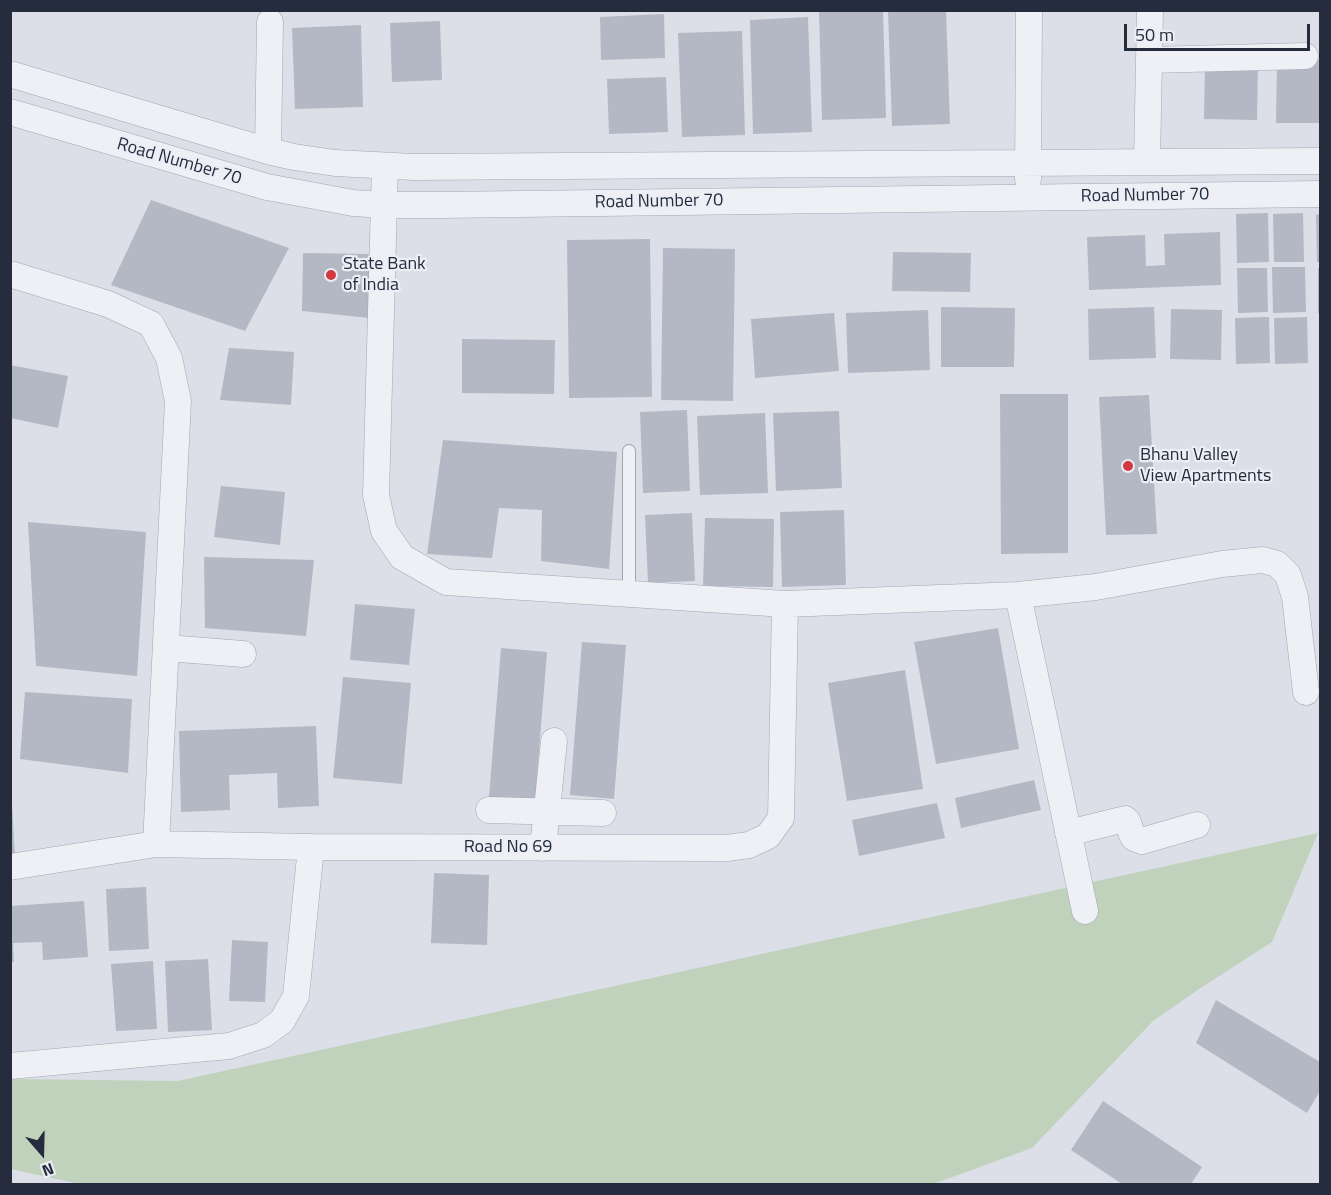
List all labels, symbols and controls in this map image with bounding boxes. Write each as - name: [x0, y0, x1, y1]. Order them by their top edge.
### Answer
- scale bar: [1127, 12, 1313, 50]
- text: 50 m: [1135, 21, 1174, 48]
- street label: Road Number 70: [114, 134, 244, 190]
- street label: Road Number 70: [1081, 184, 1209, 208]
- street label: Road Number 70: [595, 190, 723, 214]
- place label: State Bank of India: [343, 254, 426, 296]
- marker: State Bank of India: [324, 268, 338, 282]
- place label: Bhanu Valley View Apartments: [1140, 445, 1271, 488]
- marker: Bhanu Valley View Apartments: [1121, 459, 1135, 473]
- street label: Road No 69: [464, 837, 552, 859]
- north arrow: [12, 1123, 72, 1183]
- text: N: [39, 1157, 57, 1183]

